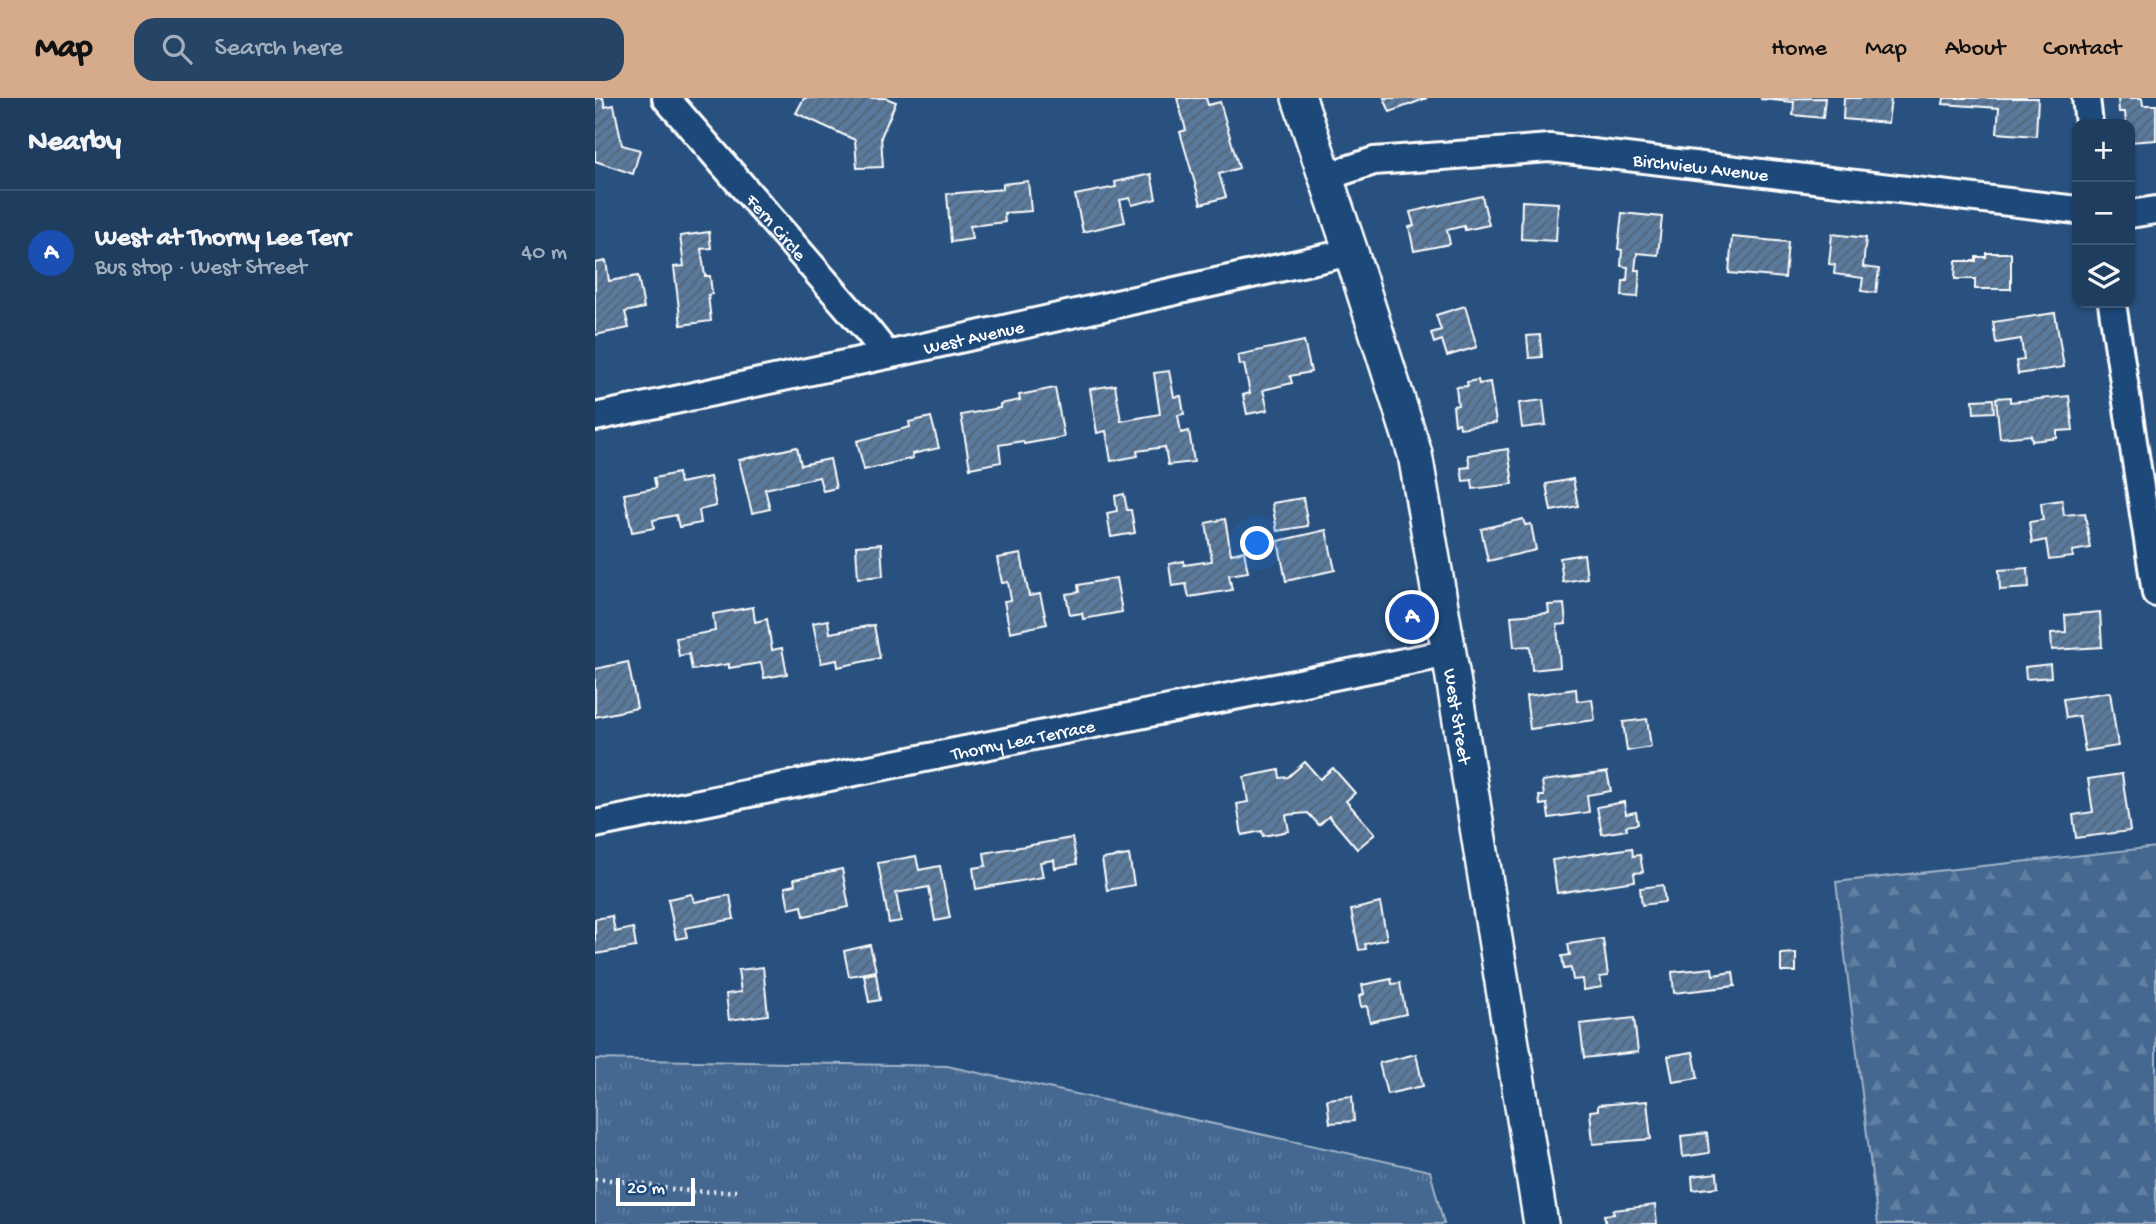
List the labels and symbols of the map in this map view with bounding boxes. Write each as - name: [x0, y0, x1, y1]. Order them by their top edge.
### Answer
- street label: Birchview Avenue: [1631, 150, 1770, 189]
- street label: Fern Circle: [739, 190, 810, 267]
- street label: West Avenue: [922, 317, 1027, 362]
- your location: [1240, 526, 1274, 560]
- pin: A: [1389, 591, 1435, 643]
- street label: West Street: [1437, 667, 1475, 768]
- street label: Thorny Lea Terrace: [948, 716, 1097, 768]
- scale bar: [616, 1175, 695, 1207]

